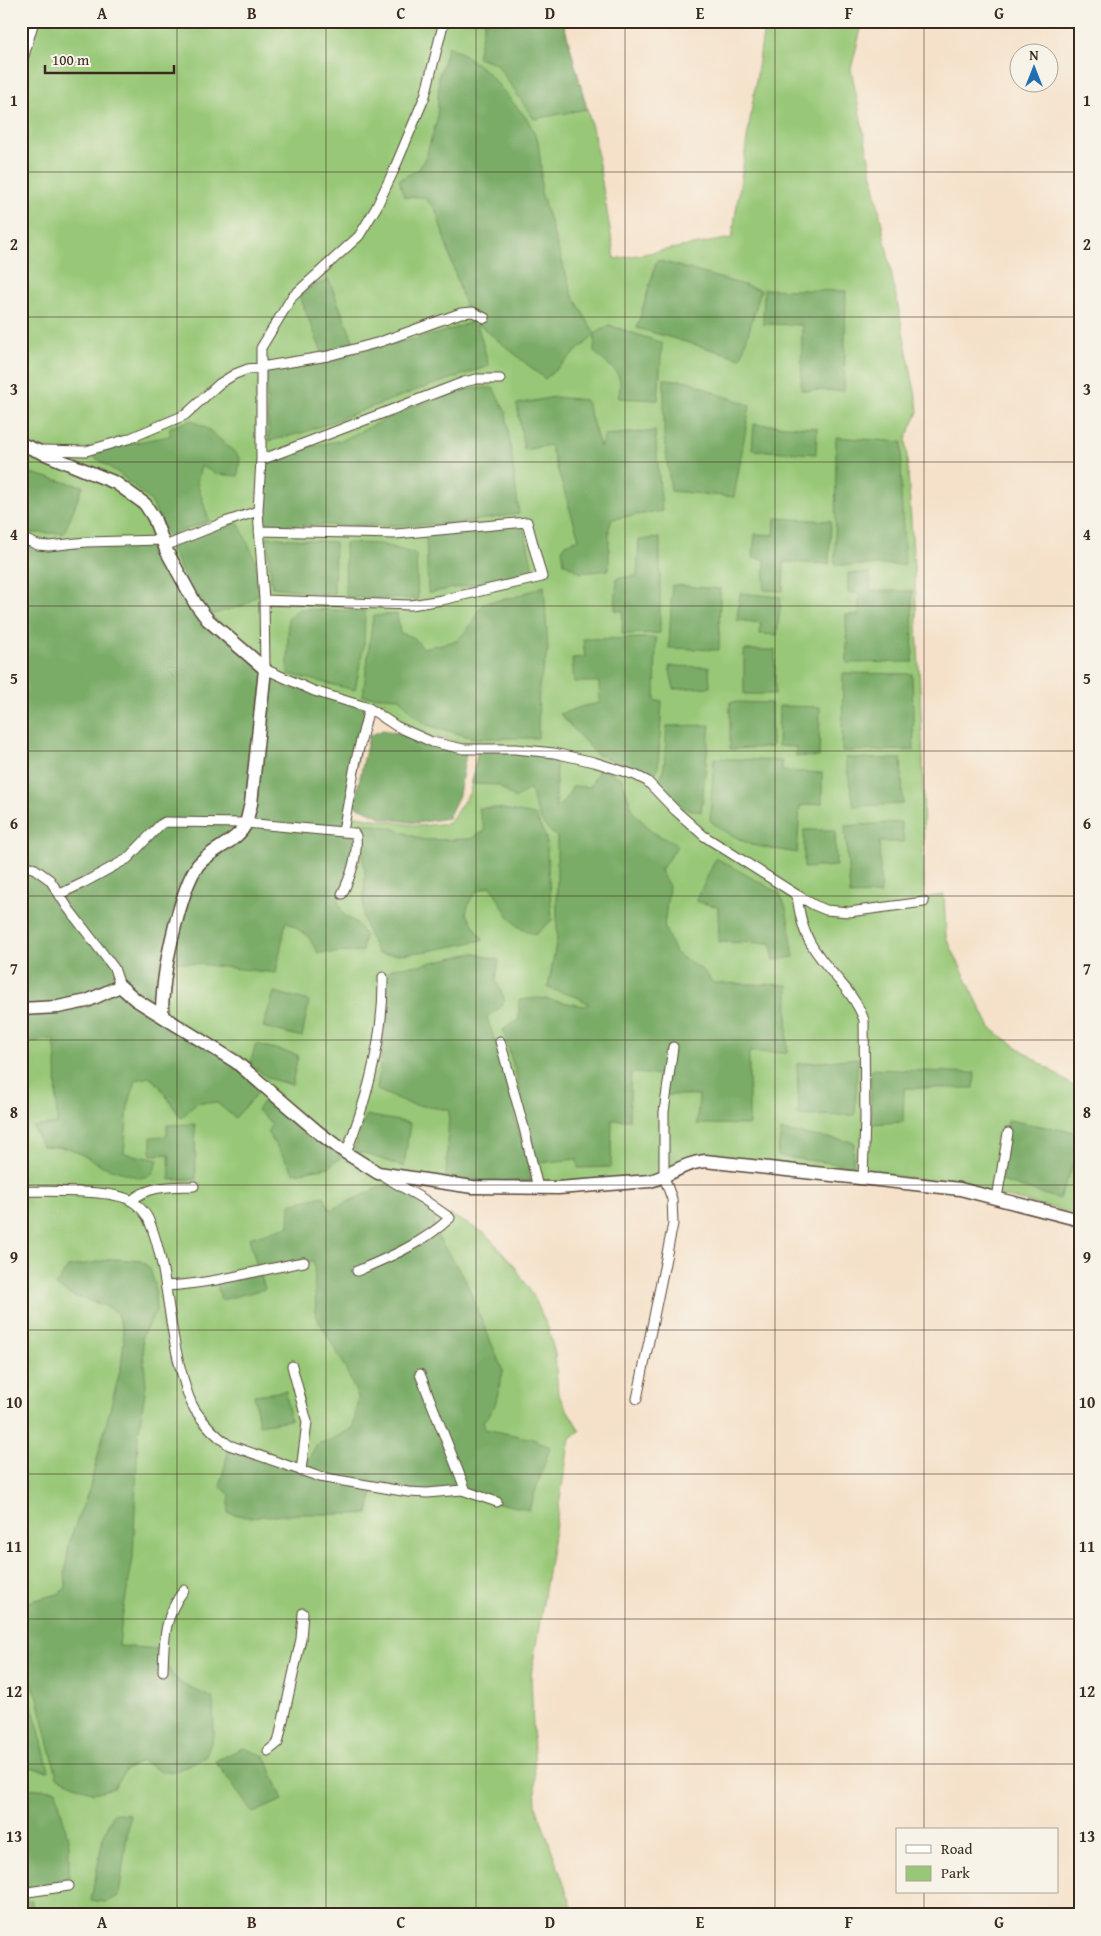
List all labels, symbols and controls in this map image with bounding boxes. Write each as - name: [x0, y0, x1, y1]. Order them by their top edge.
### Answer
- text: A: [97, 1, 108, 25]
- text: B: [247, 1, 257, 25]
- text: C: [396, 1, 406, 25]
- text: D: [545, 1, 555, 25]
- text: E: [696, 1, 705, 25]
- text: F: [845, 1, 853, 25]
- text: G: [994, 1, 1004, 25]
- scale bar: [45, 42, 174, 74]
- north arrow: [1008, 42, 1058, 92]
- text: N: [1029, 45, 1039, 65]
- text: 100 m: [52, 49, 90, 70]
- text: 1: [10, 88, 18, 112]
- text: 1: [1083, 88, 1091, 112]
- text: 2: [10, 232, 18, 256]
- text: 2: [1083, 232, 1091, 256]
- text: 3: [10, 377, 18, 401]
- text: 3: [1083, 377, 1091, 401]
- text: 4: [10, 522, 18, 546]
- text: 4: [1083, 522, 1091, 546]
- text: 5: [10, 666, 18, 690]
- text: 5: [1083, 666, 1091, 690]
- text: 6: [10, 811, 18, 835]
- text: 6: [1083, 811, 1091, 835]
- text: 7: [10, 956, 18, 980]
- text: 7: [1083, 956, 1091, 980]
- text: 8: [10, 1100, 18, 1124]
- text: 8: [1083, 1100, 1091, 1124]
- text: 9: [10, 1245, 18, 1269]
- text: 9: [1083, 1245, 1091, 1269]
- text: 10: [6, 1390, 22, 1414]
- text: 10: [1079, 1390, 1095, 1414]
- text: 11: [6, 1534, 22, 1558]
- text: 11: [1079, 1534, 1095, 1558]
- text: 12: [6, 1679, 22, 1703]
- text: 12: [1079, 1679, 1095, 1703]
- text: 13: [6, 1824, 22, 1848]
- text: 13: [1079, 1824, 1095, 1848]
- legend: [896, 1828, 1058, 1894]
- text: Road: [941, 1838, 972, 1859]
- text: Park: [941, 1862, 970, 1883]
- text: A: [97, 1910, 108, 1934]
- text: B: [247, 1910, 257, 1934]
- text: C: [396, 1910, 406, 1934]
- text: D: [545, 1910, 555, 1934]
- text: E: [696, 1910, 705, 1934]
- text: F: [845, 1910, 853, 1934]
- text: G: [994, 1910, 1004, 1934]

